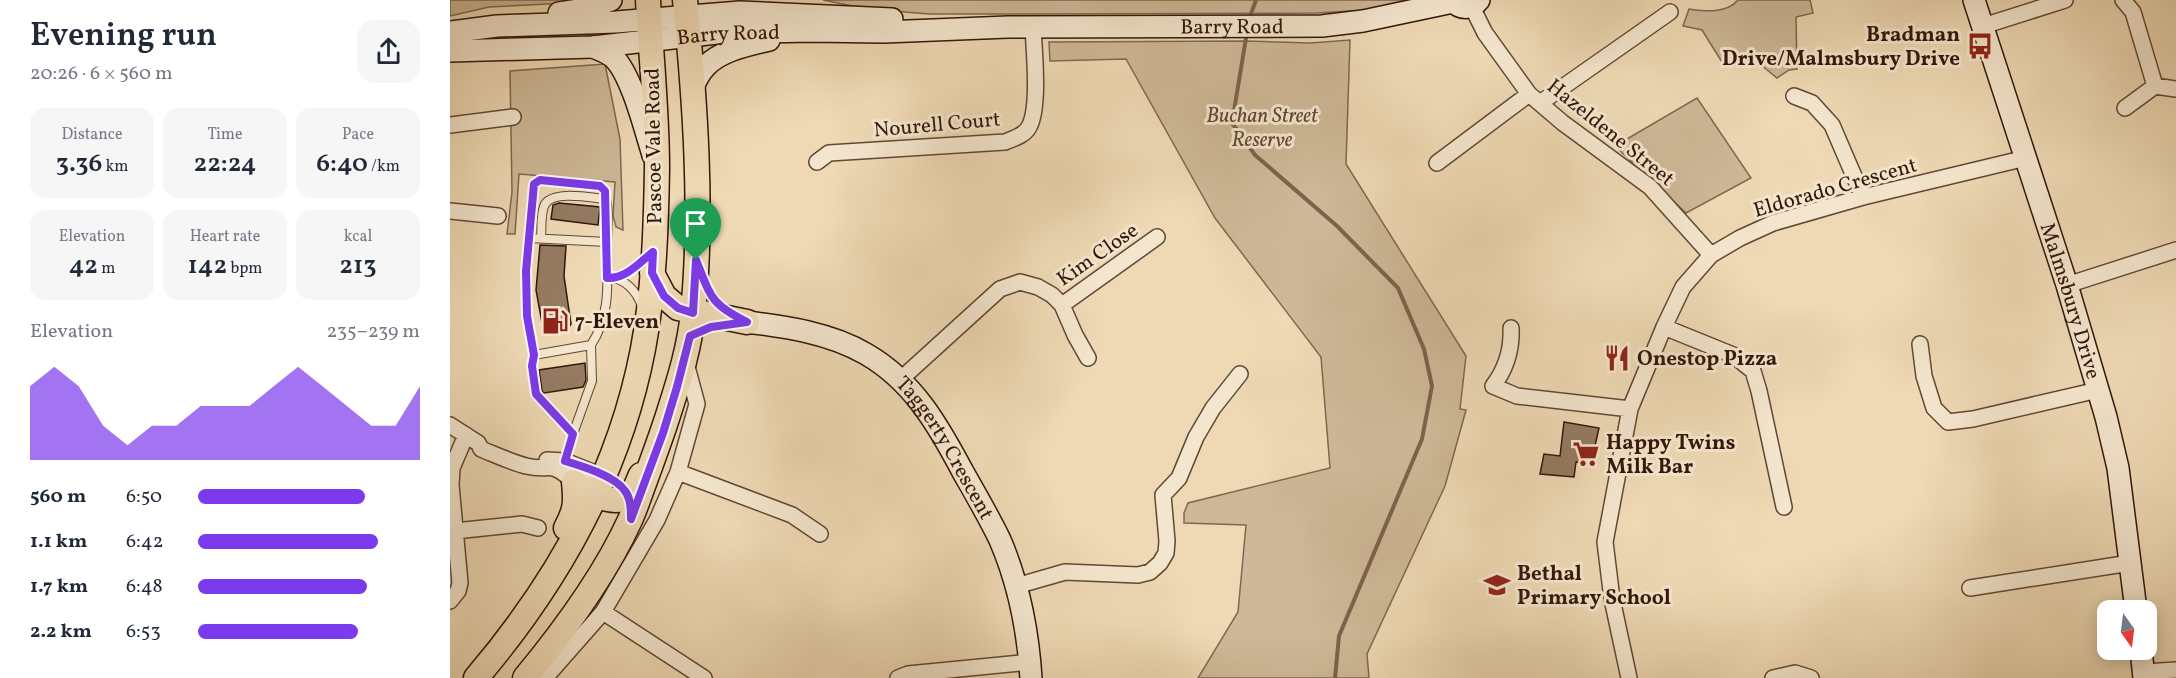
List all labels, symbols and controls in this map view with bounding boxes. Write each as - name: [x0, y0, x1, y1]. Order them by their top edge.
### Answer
- street label: Barry Road: [1180, 13, 1284, 42]
- text: Evening run: [30, 14, 217, 60]
- street label: Barry Road: [675, 19, 780, 53]
- button: share: [357, 20, 420, 83]
- place label: Bradman Drive/Malmsbury Drive: [1722, 21, 1960, 74]
- bus stop icon: Bradman Drive/Malmsbury Drive: [1965, 31, 1995, 61]
- text: 20:26 · 6 × 560 m: [30, 60, 173, 88]
- street label: Pascoe Vale Road: [639, 67, 670, 224]
- street label: Hazeldene Street: [1540, 73, 1680, 194]
- park label: Buchan Street Reserve: [1206, 102, 1319, 155]
- street label: Nourell Court: [873, 106, 1002, 145]
- text: Distance: [61, 124, 123, 146]
- text: Time: [207, 124, 243, 146]
- text: Pace: [342, 124, 374, 146]
- text: 3.36: [56, 146, 102, 182]
- text: 22:24: [193, 146, 257, 182]
- text: 6:40: [316, 146, 368, 182]
- street label: Eldorado Crescent: [1750, 151, 1921, 226]
- text: km: [102, 156, 128, 178]
- text: /km: [368, 156, 400, 178]
- pin: [670, 198, 721, 260]
- icon: arrive: [679, 207, 712, 240]
- street label: Kim Close: [1051, 217, 1144, 294]
- street label: Malmsbury Drive: [2032, 219, 2107, 383]
- text: Elevation: [59, 226, 125, 248]
- text: Heart rate: [190, 226, 260, 248]
- text: kcal: [344, 226, 372, 248]
- text: 42: [69, 248, 98, 284]
- text: 142: [188, 248, 227, 284]
- text: 213: [339, 248, 377, 284]
- text: m: [98, 258, 115, 280]
- text: bpm: [227, 258, 262, 280]
- fuel station icon: 7-Eleven: [540, 306, 570, 336]
- place label: 7-Eleven: [575, 308, 659, 337]
- text: Elevation: [30, 318, 113, 346]
- text: 235–239 m: [327, 318, 420, 346]
- restaurant icon: Onestop Pizza: [1602, 343, 1632, 373]
- place label: Onestop Pizza: [1637, 345, 1777, 374]
- street label: Taggerty Crescent: [889, 370, 1000, 525]
- place label: Happy Twins Milk Bar: [1606, 429, 1735, 482]
- supermarket icon: Happy Twins Milk Bar: [1571, 439, 1601, 469]
- text: 560 m: [30, 483, 86, 511]
- text: 6:50: [126, 483, 162, 511]
- text: 1.1 km: [30, 528, 87, 556]
- text: 6:42: [126, 528, 164, 556]
- place label: Bethal Primary School: [1517, 560, 1671, 613]
- school or university icon: Bethal Primary School: [1482, 570, 1512, 600]
- text: 1.7 km: [30, 573, 88, 601]
- text: 6:48: [126, 573, 163, 601]
- north arrow: [2097, 600, 2157, 660]
- map controls: [2097, 600, 2157, 660]
- text: 2.2 km: [30, 618, 92, 646]
- text: 6:53: [126, 618, 161, 646]

